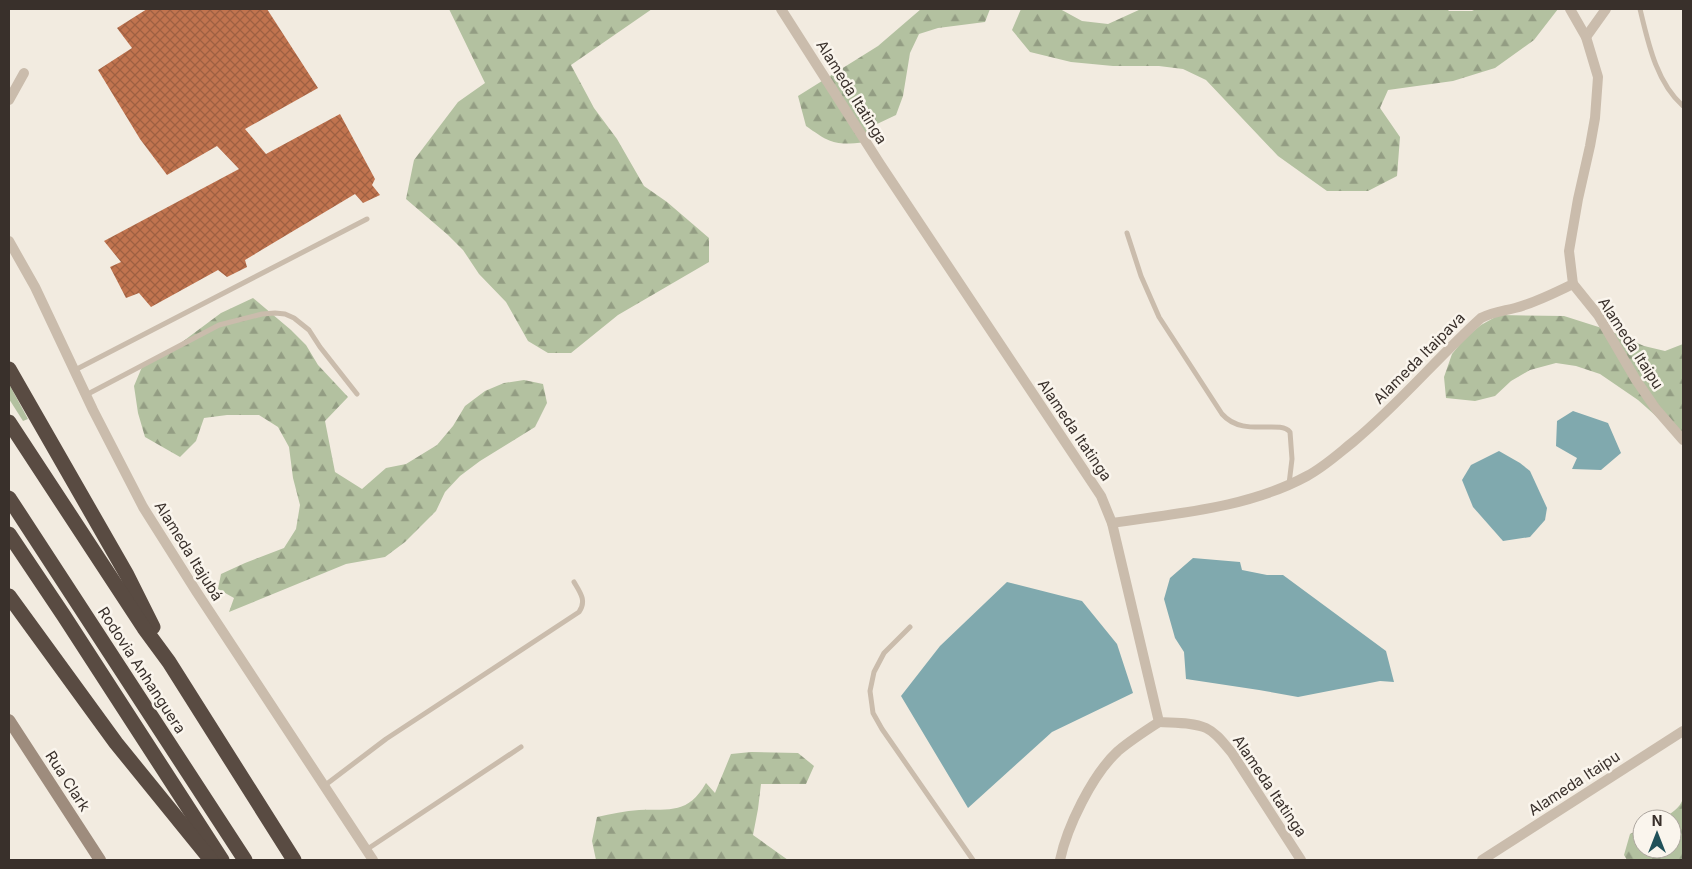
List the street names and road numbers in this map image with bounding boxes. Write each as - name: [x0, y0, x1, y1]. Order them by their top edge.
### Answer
- street label: Alameda Itatinga: [812, 37, 892, 147]
- street label: Alameda Itaipu: [1594, 294, 1668, 392]
- street label: Alameda Itaipava: [1369, 308, 1469, 408]
- street label: Alameda Itatinga: [1034, 375, 1116, 485]
- street label: Alameda Itajubá: [151, 498, 227, 604]
- street label: Rodovia Anhanguera: [94, 603, 190, 737]
- street label: Alameda Itatinga: [1229, 731, 1311, 841]
- street label: Alameda Itaipu: [1525, 746, 1623, 820]
- street label: Rua Clark: [41, 747, 95, 815]

